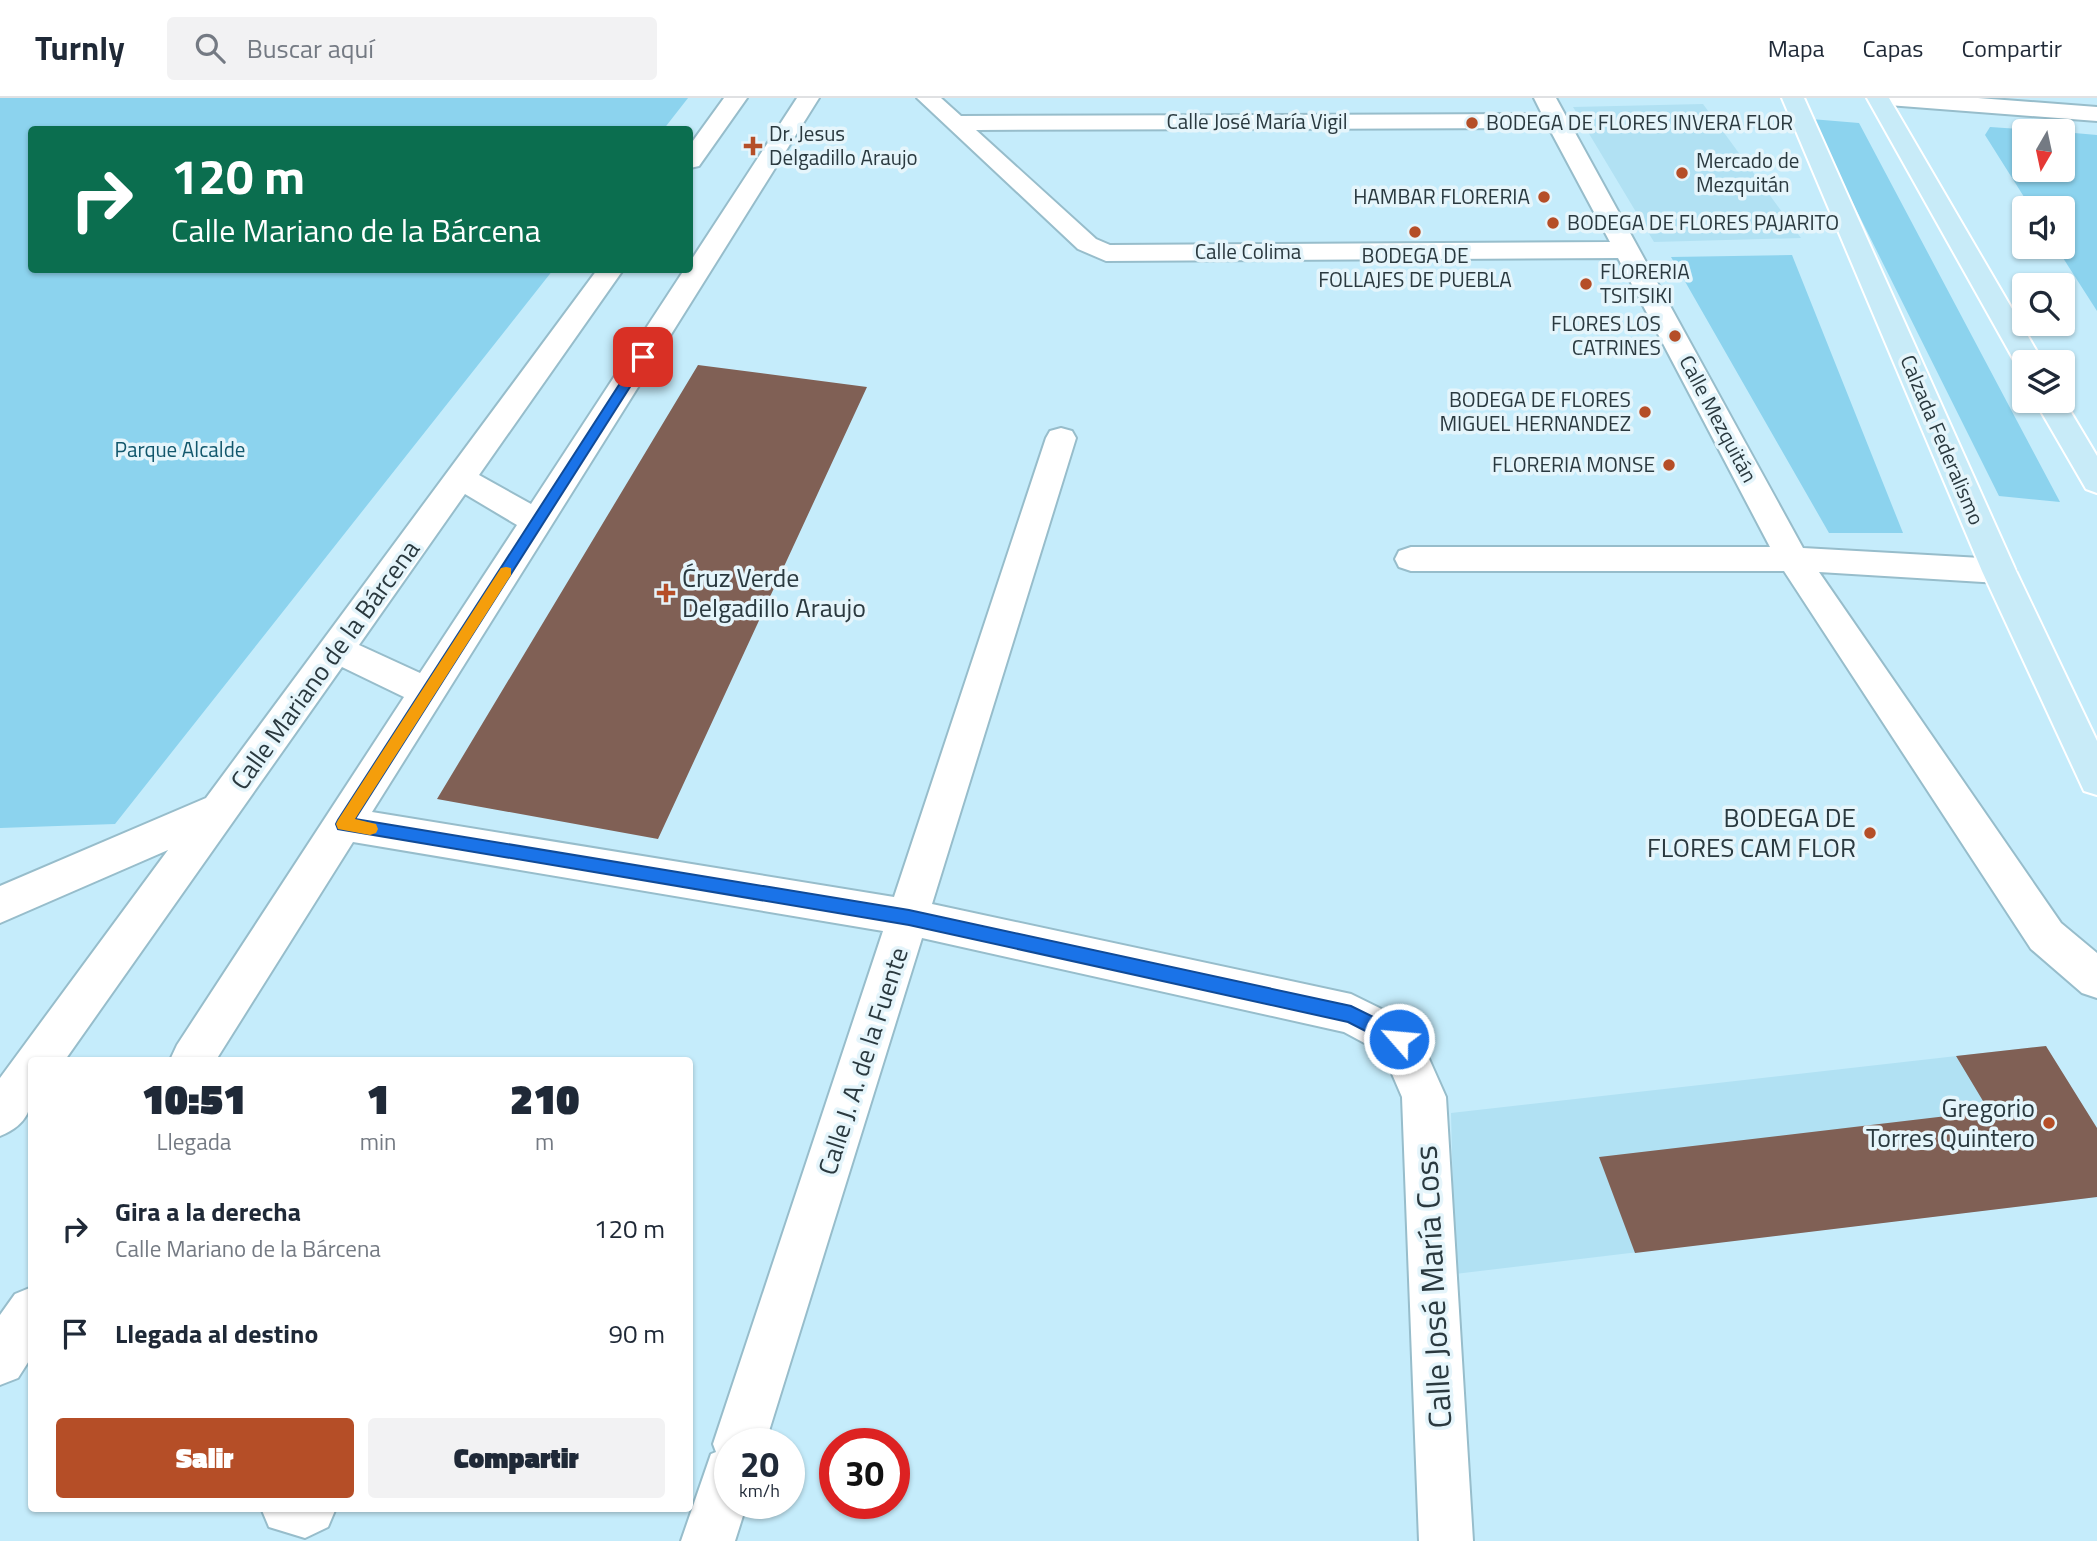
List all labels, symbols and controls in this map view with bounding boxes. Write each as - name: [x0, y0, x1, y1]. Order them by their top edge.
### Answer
- search box: [167, 17, 657, 80]
- text: Turnly: [35, 23, 125, 73]
- icon: search: [191, 29, 229, 67]
- text: Buscar aquí: [247, 29, 374, 68]
- text: Mapa: [1768, 30, 1825, 66]
- text: Capas: [1863, 30, 1923, 66]
- text: Compartir: [1961, 30, 2062, 66]
- street label: Calle José María Vigil: [1166, 105, 1348, 137]
- place label: BODEGA DE FLORES INVERA FLOR: [1486, 106, 1793, 138]
- marker: BODEGA DE FLORES INVERA FLOR: [1464, 115, 1480, 131]
- place label: Dr. Jesus Delgadillo Araujo: [769, 117, 918, 173]
- north arrow: [2012, 119, 2076, 182]
- map controls: [2012, 119, 2075, 413]
- marker: Dr. Jesus Delgadillo Araujo: [743, 136, 763, 156]
- text: 120 m: [171, 138, 305, 213]
- place label: Mercado de Mezquitán: [1696, 144, 1799, 200]
- icon: right: [56, 154, 147, 245]
- marker: Mercado de Mezquitán: [1674, 165, 1690, 181]
- place label: HAMBAR FLORERIA: [1353, 180, 1530, 212]
- marker: HAMBAR FLORERIA: [1536, 189, 1552, 205]
- button: sound: [2012, 196, 2075, 259]
- text: Calle Mariano de la Bárcena: [171, 206, 541, 254]
- place label: BODEGA DE FLORES PAJARITO: [1567, 206, 1839, 238]
- marker: BODEGA DE FLORES PAJARITO: [1545, 215, 1561, 231]
- marker: BODEGA DE FOLLAJES DE PUEBLA: [1407, 224, 1423, 240]
- street label: Calle Colima: [1195, 235, 1302, 267]
- place label: BODEGA DE FOLLAJES DE PUEBLA: [1318, 239, 1512, 295]
- place label: FLORERIA TSITSIKI: [1600, 255, 1690, 311]
- button: search: [2012, 273, 2075, 336]
- marker: FLORERIA TSITSIKI: [1578, 276, 1594, 292]
- place label: FLORES LOS CATRINES: [1551, 307, 1661, 363]
- pin: [613, 327, 673, 387]
- marker: FLORES LOS CATRINES: [1667, 328, 1683, 344]
- icon: arrive: [624, 338, 662, 376]
- street label: Calle Mezquitán: [1672, 349, 1766, 488]
- street label: Calzada Federalismo: [1893, 350, 1993, 530]
- button: layers: [2012, 350, 2075, 413]
- place label: BODEGA DE FLORES MIGUEL HERNANDEZ: [1439, 383, 1631, 439]
- marker: BODEGA DE FLORES MIGUEL HERNANDEZ: [1637, 404, 1653, 420]
- park label: Parque Alcalde: [115, 433, 245, 465]
- place label: FLORERIA MONSE: [1492, 448, 1655, 480]
- marker: FLORERIA MONSE: [1661, 457, 1677, 473]
- street label: Calle Mariano de la Bárcena: [221, 532, 429, 798]
- place label: Ćruz Verde Delgadillo Araujo: [682, 558, 866, 627]
- marker: Ćruz Verde Delgadillo Araujo: [656, 583, 676, 603]
- place label: BODEGA DE FLORES CAM FLOR: [1647, 798, 1856, 867]
- marker: BODEGA DE FLORES CAM FLOR: [1862, 825, 1878, 841]
- street label: Calle J. A. de la Fuente: [807, 942, 918, 1180]
- position arrow: [1362, 1002, 1436, 1076]
- text: 10:51: [142, 1066, 246, 1130]
- text: 1: [367, 1066, 390, 1130]
- text: 210: [510, 1066, 579, 1130]
- place label: Gregorio Torres Quintero: [1866, 1088, 2035, 1157]
- marker: Gregorio Torres Quintero: [2041, 1115, 2057, 1131]
- text: Llegada: [156, 1124, 231, 1159]
- text: min: [360, 1124, 396, 1159]
- text: m: [535, 1124, 554, 1159]
- street label: Calle José María Coss: [1401, 1144, 1463, 1430]
- text: Gira a la derecha: [115, 1192, 301, 1231]
- text: 120 m: [594, 1209, 665, 1248]
- icon: right: [56, 1210, 94, 1248]
- text: Calle Mariano de la Bárcena: [115, 1231, 381, 1266]
- text: Llegada al destino: [115, 1314, 318, 1353]
- text: 90 m: [608, 1314, 665, 1353]
- icon: arrive: [56, 1315, 94, 1353]
- button: Salir: [56, 1418, 354, 1498]
- button: Compartir: [368, 1418, 665, 1498]
- speed limit sign: 30: [819, 1428, 910, 1519]
- text: 20: [740, 1437, 779, 1491]
- text: km/h: [739, 1477, 780, 1504]

